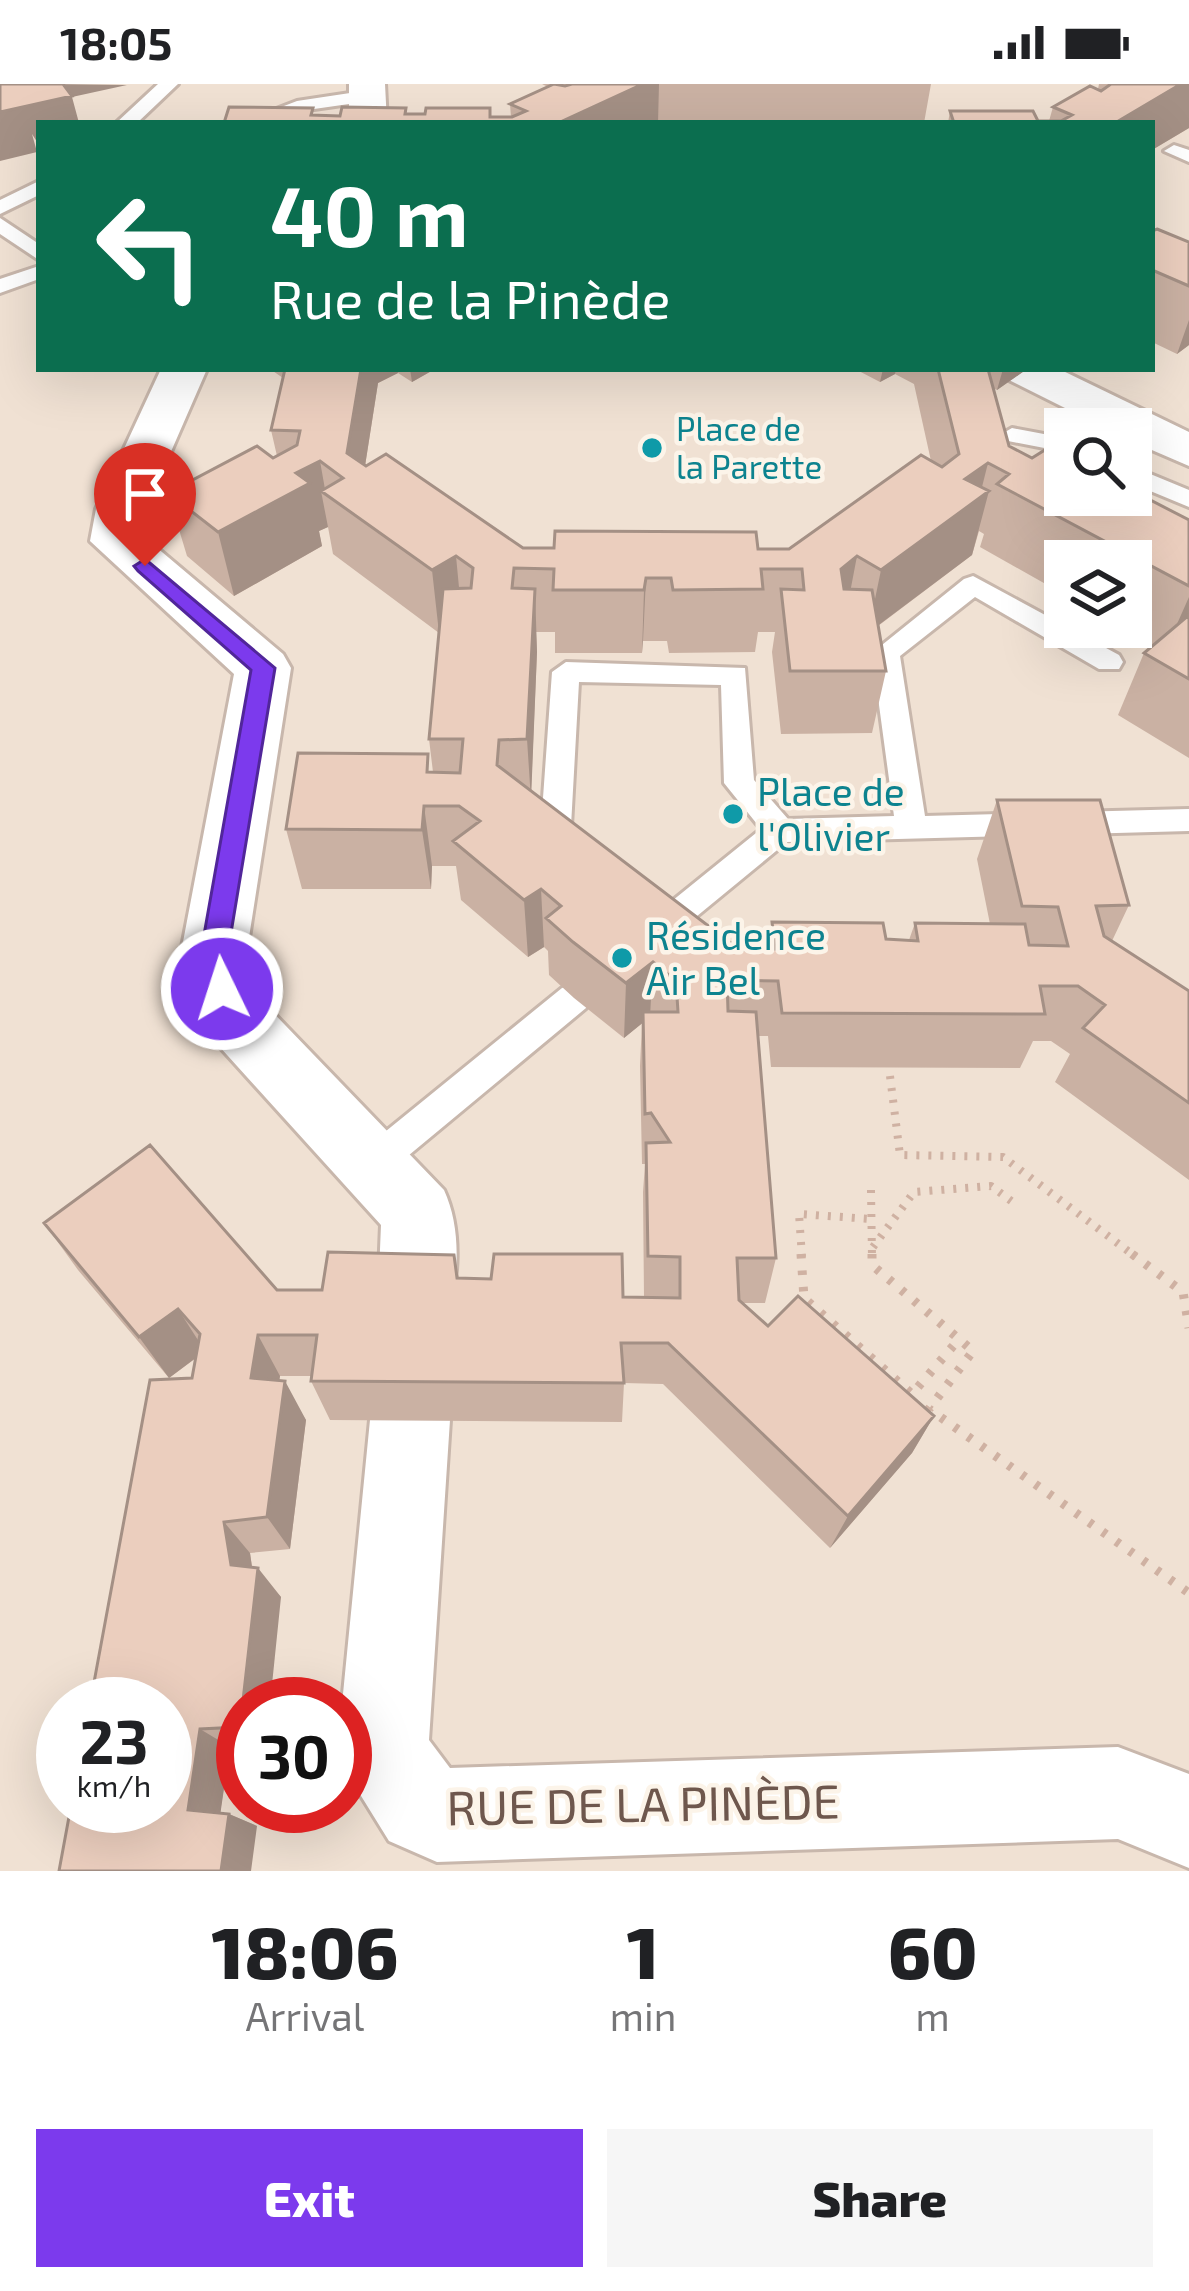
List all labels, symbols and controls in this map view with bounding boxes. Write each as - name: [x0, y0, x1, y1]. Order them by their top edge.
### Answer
- text: 18:05: [60, 15, 172, 69]
- text: 40 m: [270, 163, 469, 264]
- icon: left: [72, 168, 228, 324]
- text: Rue de la Pinède: [270, 265, 670, 330]
- place label: Place de la Parette: [676, 408, 822, 486]
- map controls: [1044, 408, 1152, 648]
- button: search: [1044, 408, 1152, 516]
- marker: Place de la Parette: [639, 435, 665, 461]
- pin: [94, 443, 196, 566]
- icon: arrive: [112, 461, 178, 527]
- button: layers: [1044, 540, 1152, 648]
- place label: Place de l'Olivier: [757, 767, 905, 859]
- marker: Place de l'Olivier: [720, 801, 746, 827]
- place label: Résidence Air Bel: [646, 911, 826, 1003]
- position arrow: [159, 926, 285, 1052]
- marker: Résidence Air Bel: [609, 945, 635, 971]
- speed limit sign: 30: [216, 1677, 372, 1833]
- text: 23: [80, 1704, 148, 1776]
- text: km/h: [77, 1767, 151, 1803]
- street label: RUE DE LA PINÈDE: [446, 1771, 840, 1835]
- text: 18:06: [211, 1907, 398, 1993]
- text: 1: [627, 1907, 659, 1993]
- text: 60: [888, 1907, 978, 1993]
- text: Arrival: [246, 1992, 364, 2039]
- text: min: [610, 1992, 676, 2039]
- text: m: [916, 1992, 950, 2039]
- button: Exit: [36, 2129, 583, 2267]
- button: Share: [607, 2129, 1153, 2267]

